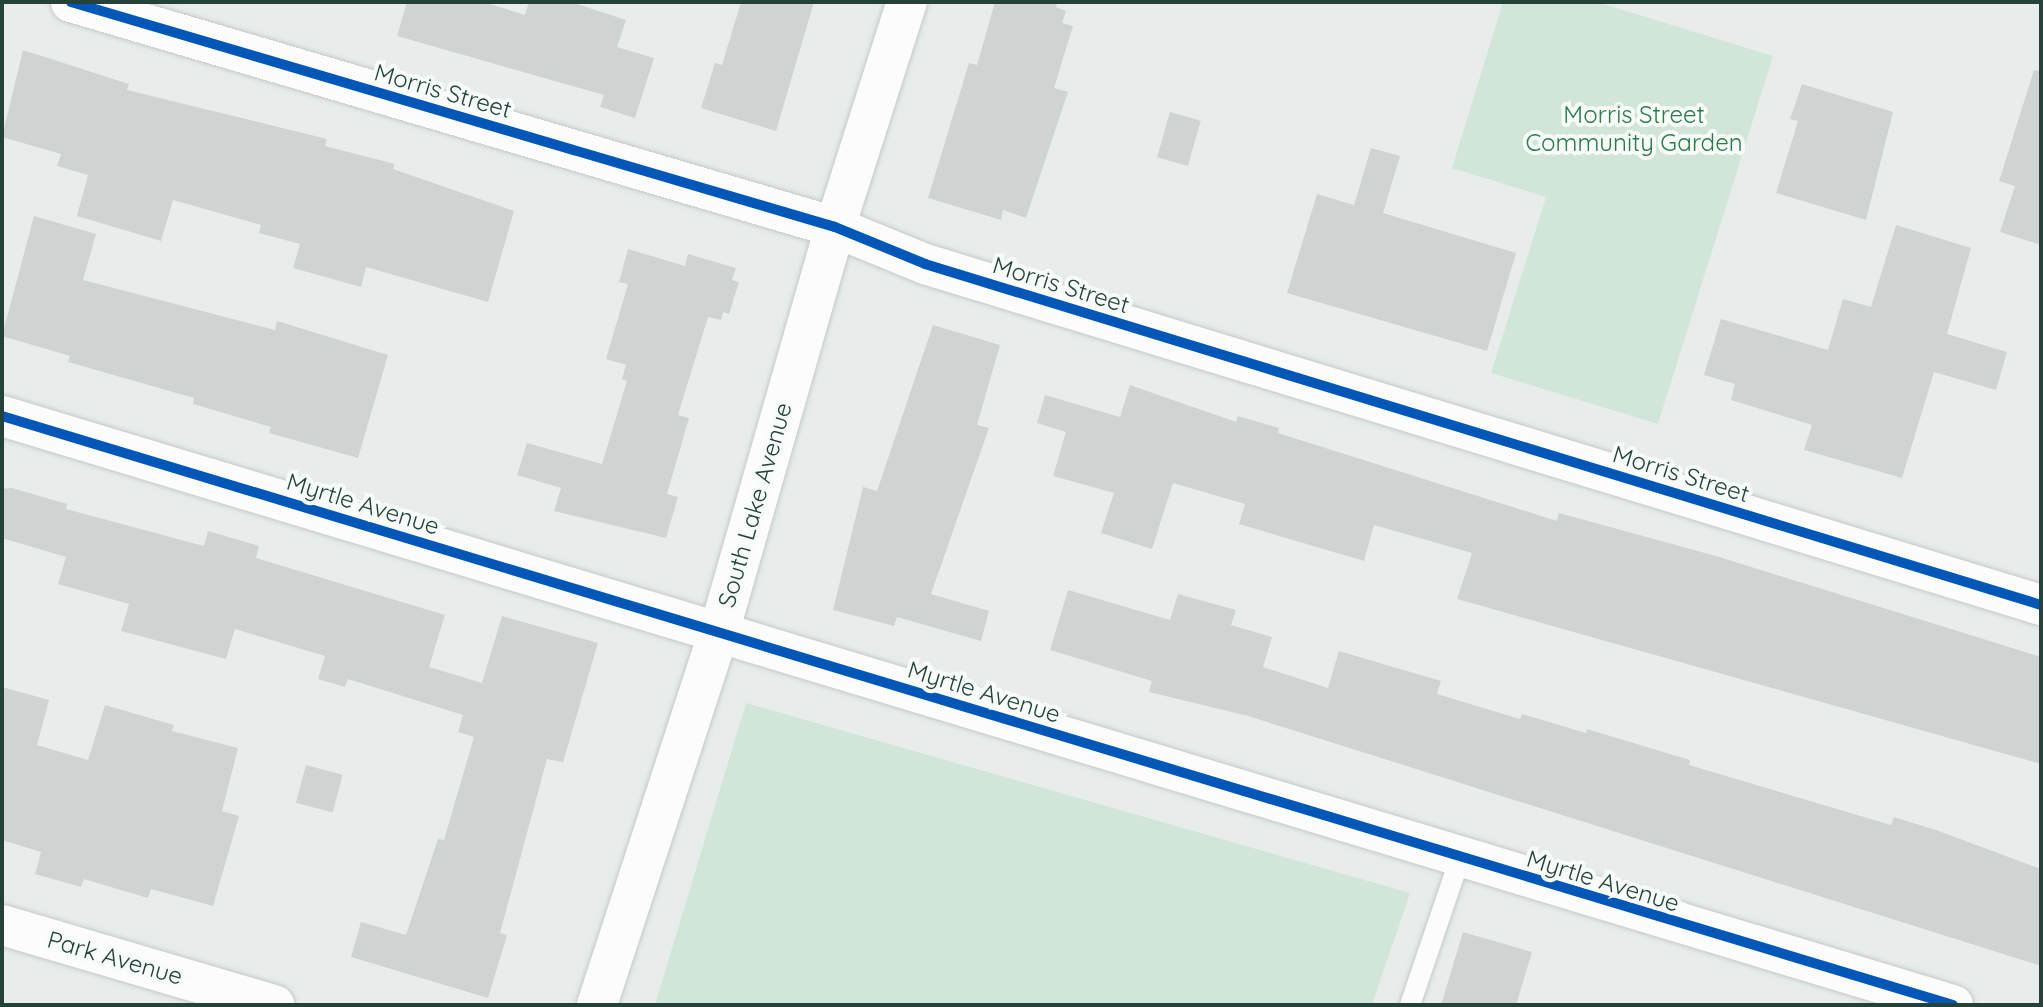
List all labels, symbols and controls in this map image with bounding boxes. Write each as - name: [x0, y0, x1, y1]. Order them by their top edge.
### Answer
- street label: Morris Street: [371, 58, 515, 124]
- park label: Morris Street Community Garden: [1525, 101, 1743, 157]
- street label: Morris Street: [989, 251, 1133, 319]
- street label: South Lake Avenue: [712, 399, 798, 611]
- street label: Morris Street: [1609, 440, 1753, 508]
- street label: Myrtle Avenue: [283, 467, 443, 541]
- street label: Myrtle Avenue: [904, 655, 1064, 729]
- street label: Myrtle Avenue: [1523, 844, 1683, 918]
- street label: Park Avenue: [44, 925, 186, 991]

